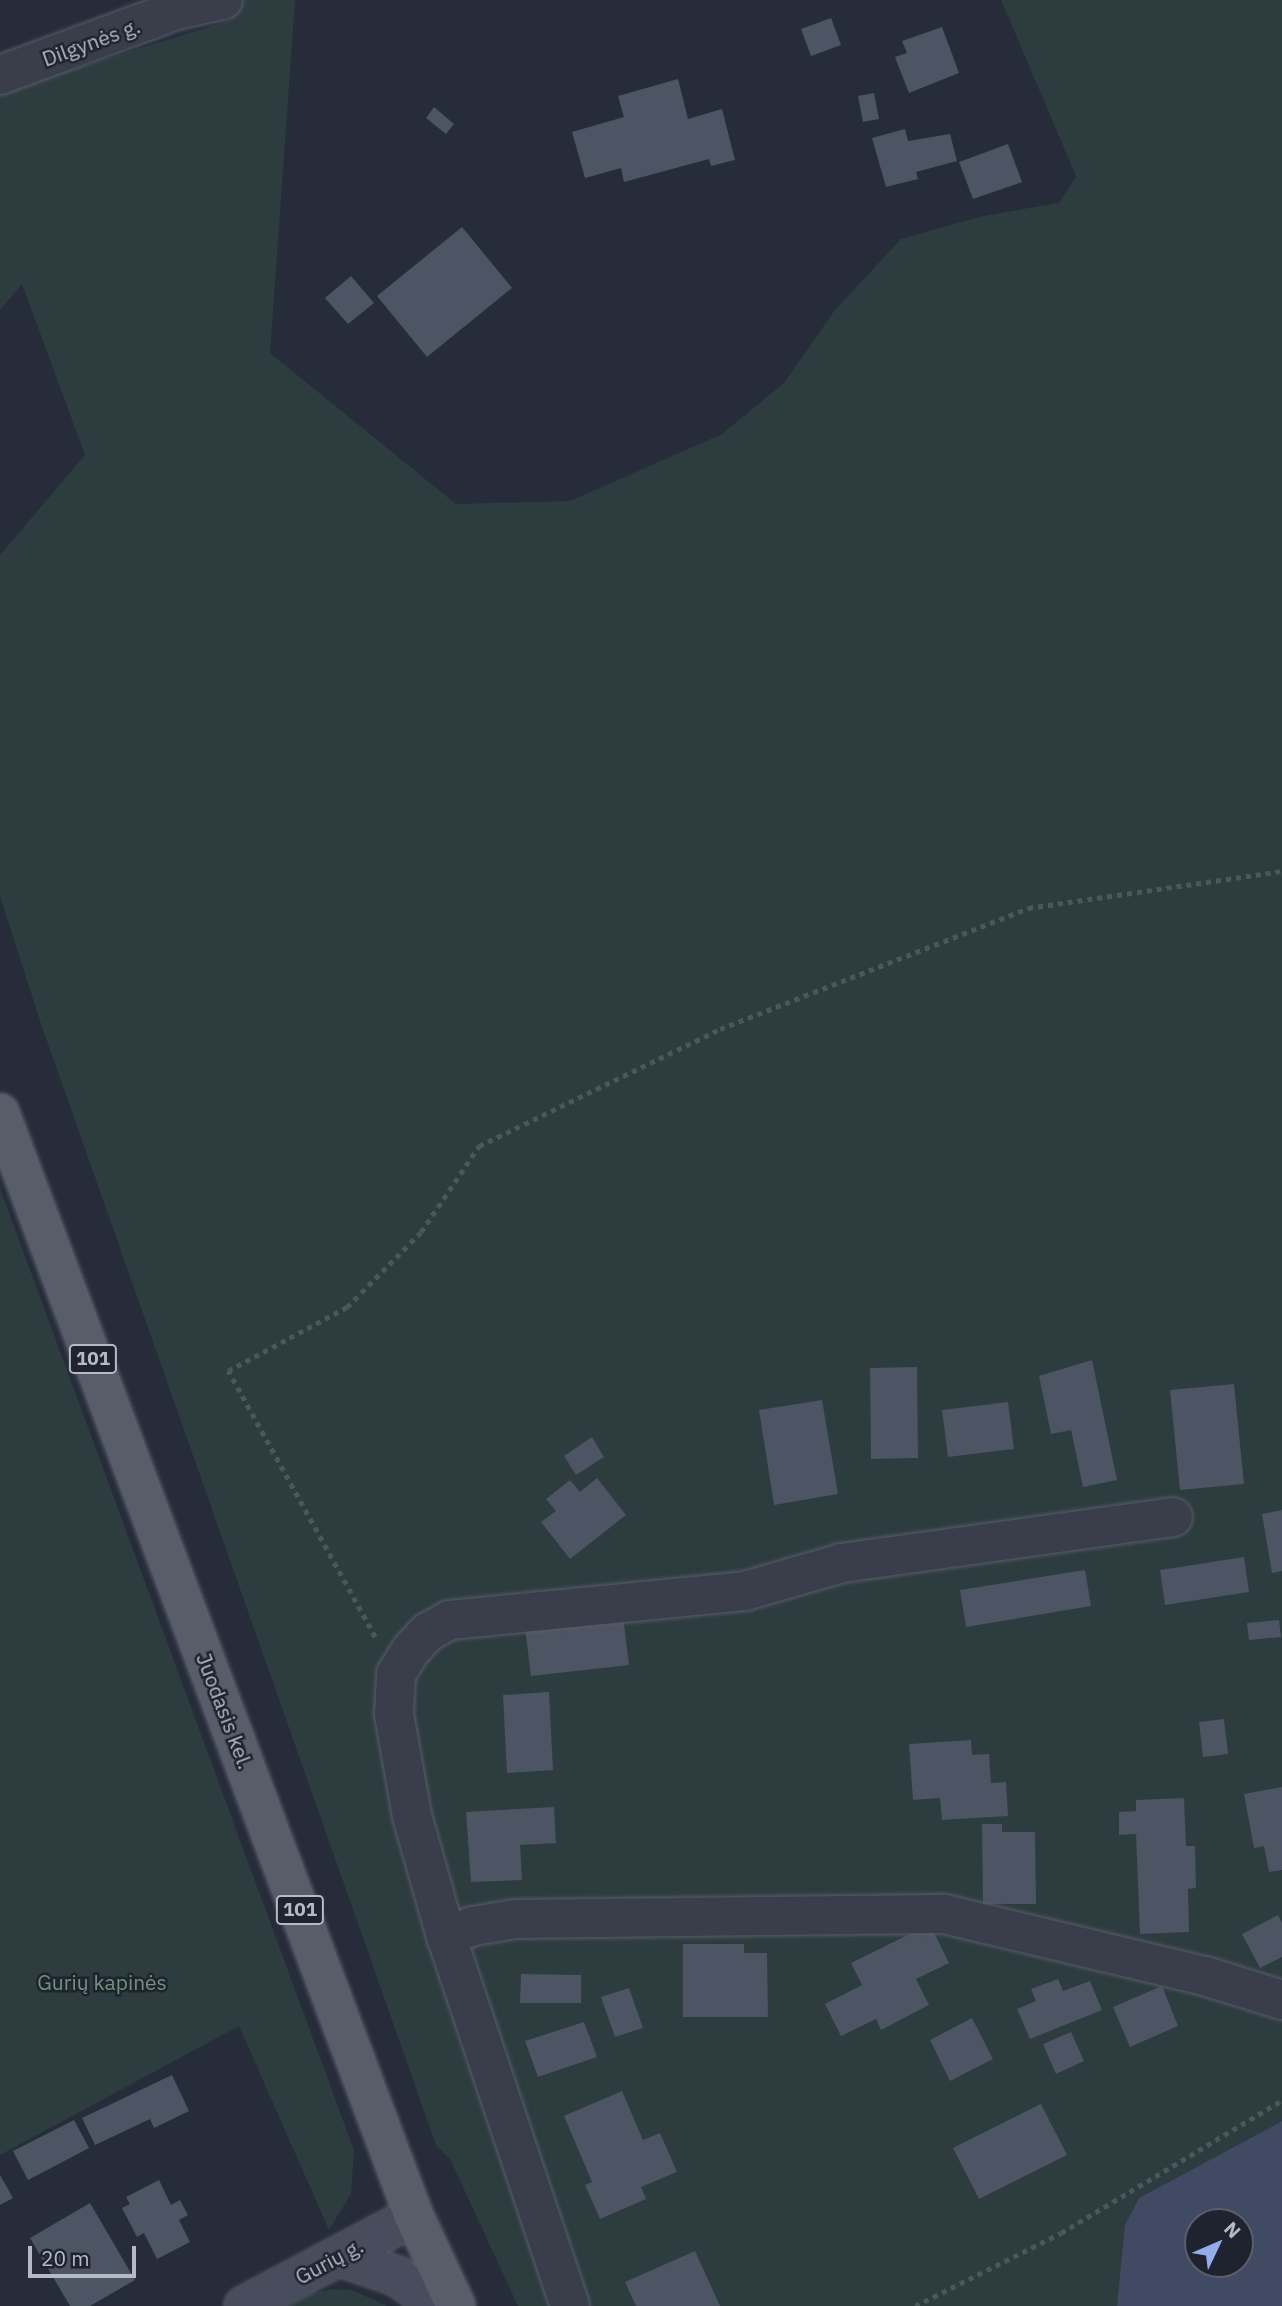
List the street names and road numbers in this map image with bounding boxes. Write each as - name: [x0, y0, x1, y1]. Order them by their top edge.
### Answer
- street label: Dilgynės g.: [39, 13, 143, 71]
- road number: 101: [68, 1344, 118, 1374]
- street label: Juodasis kel.: [191, 1649, 259, 1773]
- road number: 101: [276, 1894, 324, 1926]
- street label: Gurių g.: [291, 2233, 367, 2289]

